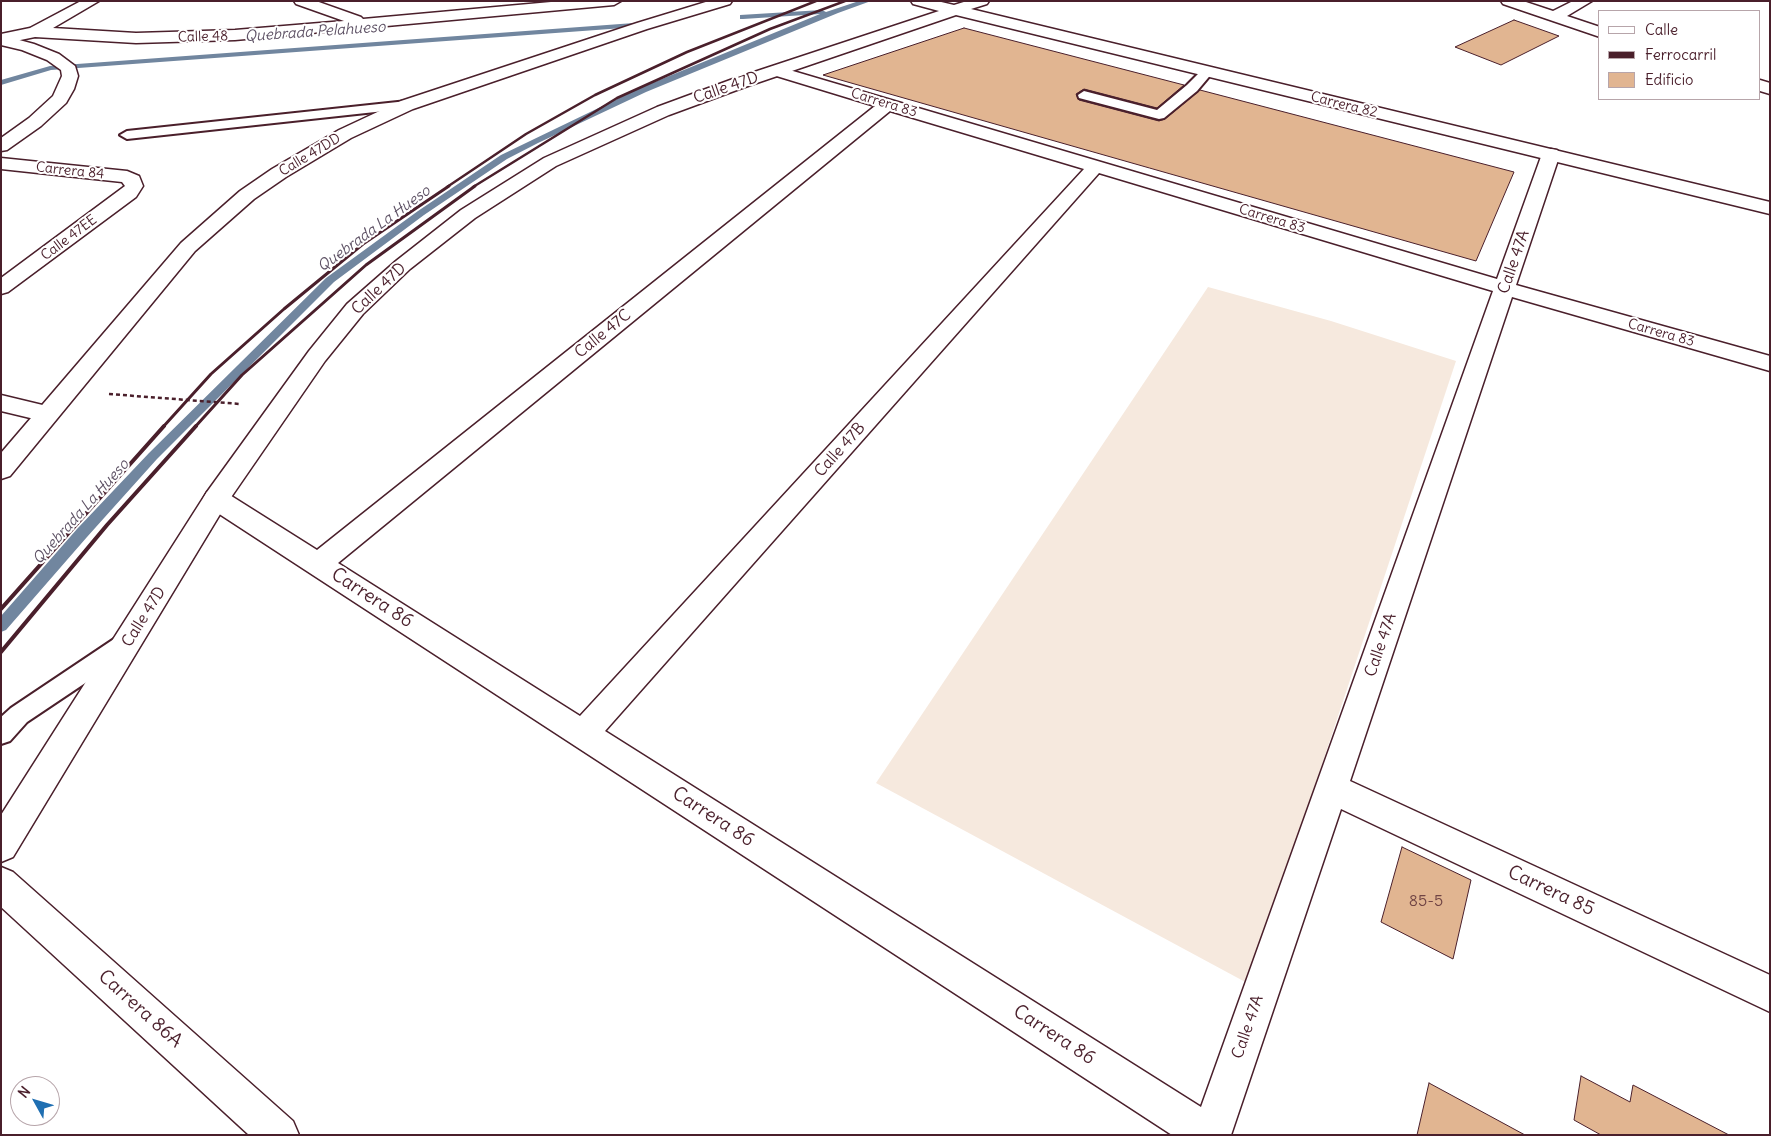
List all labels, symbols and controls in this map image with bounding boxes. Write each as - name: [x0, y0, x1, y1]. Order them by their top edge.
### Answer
- legend: [1598, 10, 1761, 100]
- water label: Quebrada Pelahueso: [244, 18, 386, 46]
- text: Calle: [1645, 20, 1678, 39]
- street label: Calle 48: [178, 28, 228, 46]
- text: Ferrocarril: [1645, 45, 1716, 64]
- street label: Calle 47D: [691, 68, 761, 108]
- text: Edificio: [1645, 70, 1693, 89]
- street label: Carrera 83: [849, 85, 919, 121]
- street label: Carrera 82: [1309, 89, 1379, 121]
- street label: Calle 47DD: [276, 130, 344, 180]
- street label: Carrera 84: [35, 159, 105, 183]
- water label: Quebrada La Hueso: [314, 182, 434, 276]
- street label: Carrera 83: [1237, 201, 1307, 237]
- street label: Calle 47EE: [38, 212, 100, 264]
- street label: Calle 47A: [1494, 228, 1534, 296]
- street label: Calle 47D: [348, 259, 410, 319]
- street label: Calle 47C: [571, 306, 635, 362]
- street label: Carrera 83: [1626, 315, 1696, 351]
- street label: Calle 47B: [811, 419, 869, 481]
- water label: Quebrada La Hueso: [29, 456, 133, 568]
- street label: Carrera 86: [327, 563, 417, 633]
- street label: Calle 47D: [118, 583, 170, 651]
- street label: Calle 47A: [1361, 611, 1401, 679]
- street label: Carrera 86: [668, 782, 758, 852]
- street label: Carrera 85: [1504, 861, 1598, 921]
- house number: 85-5: [1409, 891, 1443, 911]
- street label: Carrera 86A: [93, 965, 187, 1053]
- street label: Calle 47A: [1228, 993, 1268, 1061]
- street label: Carrera 86: [1009, 1000, 1099, 1070]
- north arrow: [10, 1076, 60, 1126]
- text: N: [14, 1083, 34, 1102]

